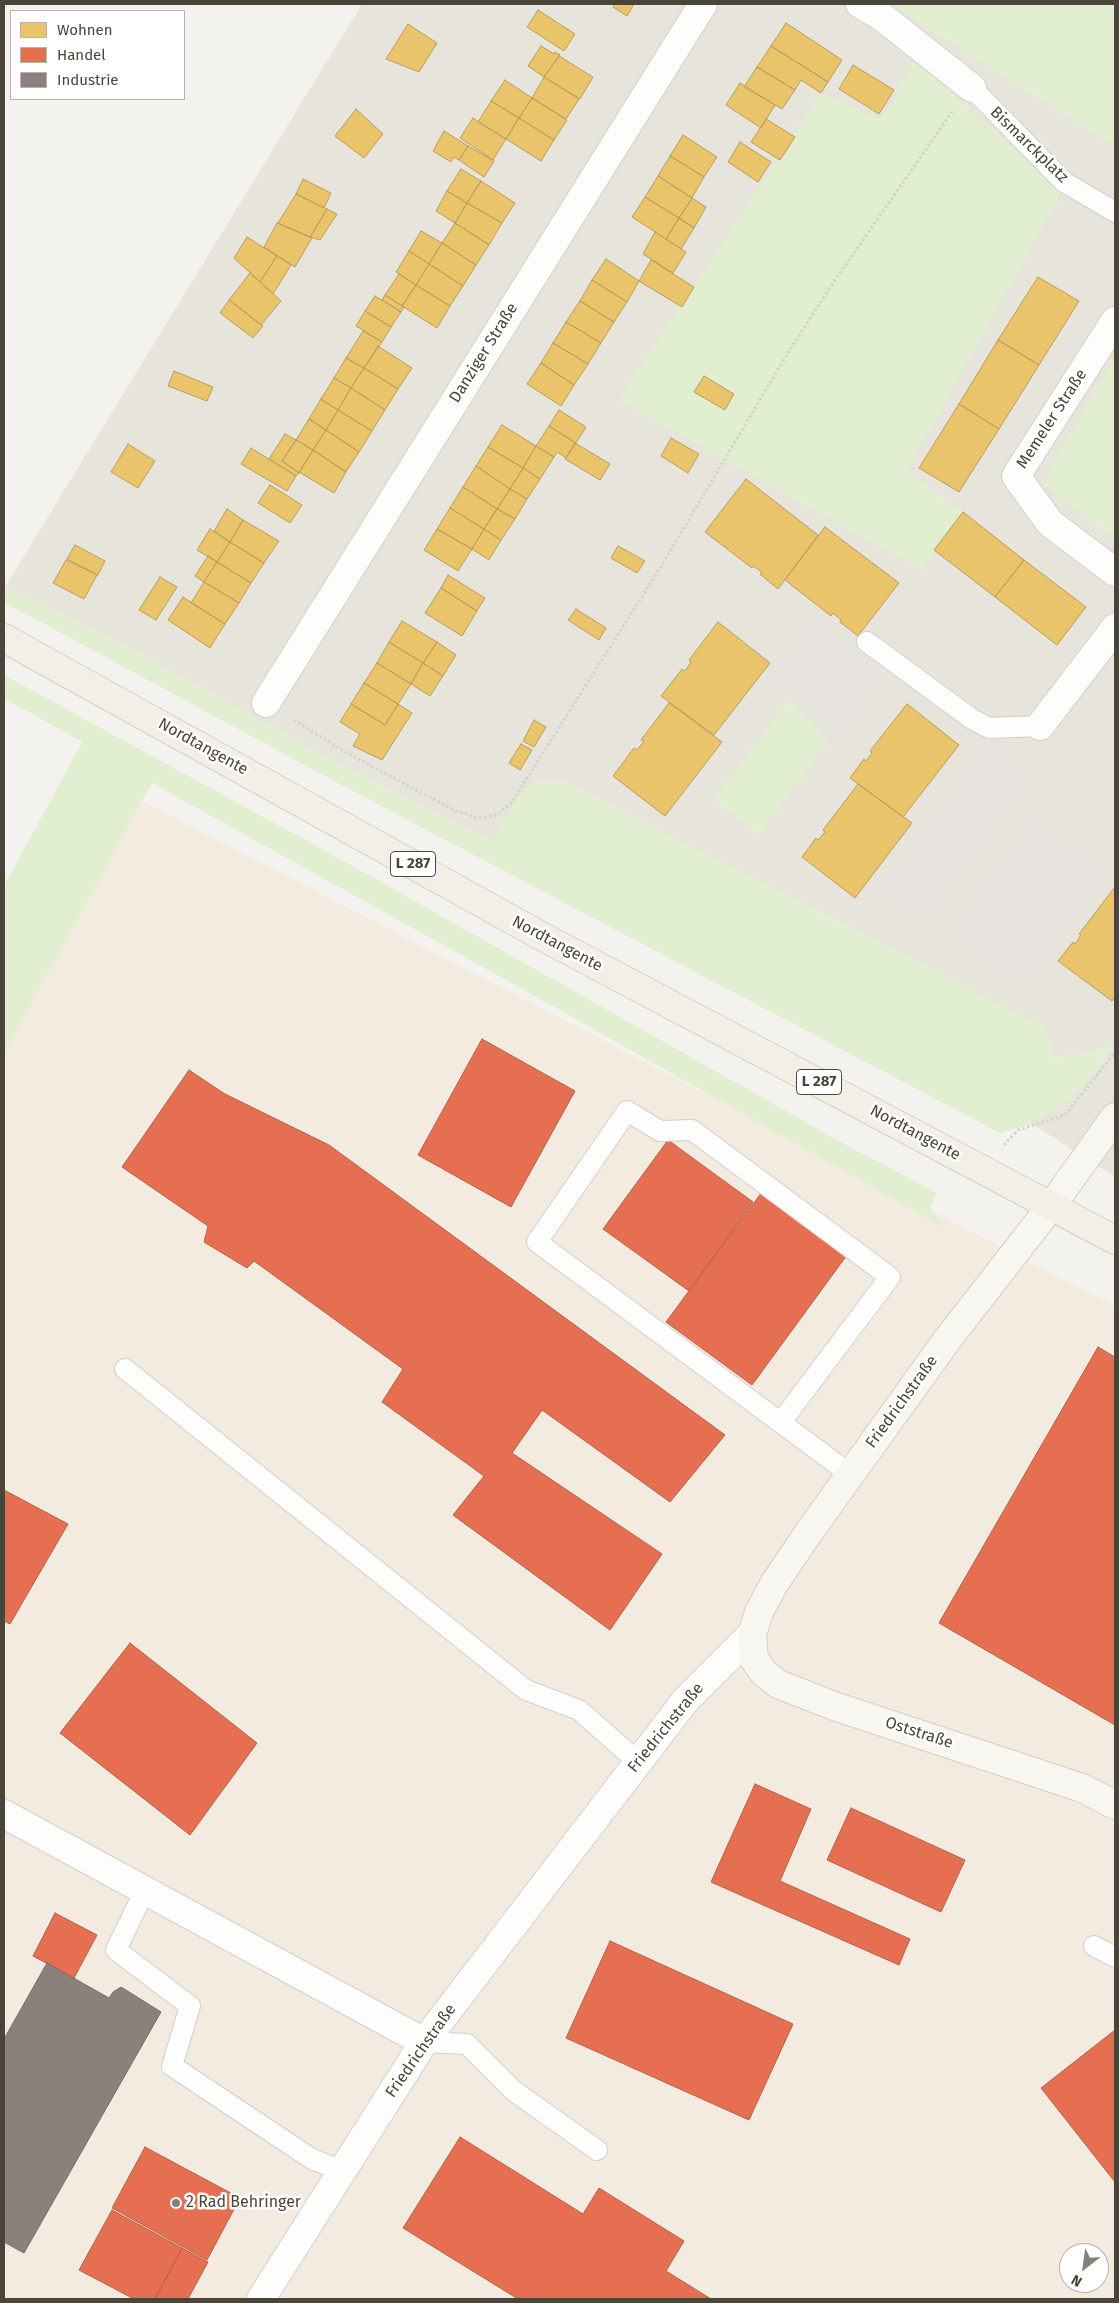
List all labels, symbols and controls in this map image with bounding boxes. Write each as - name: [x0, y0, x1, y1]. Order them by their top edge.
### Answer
- legend: [10, 10, 185, 100]
- text: Wohnen: [57, 21, 113, 39]
- text: Handel: [57, 46, 106, 64]
- text: Industrie: [57, 71, 119, 89]
- street label: Bismarckplatz: [986, 103, 1072, 187]
- street label: Danziger Straße: [446, 300, 522, 406]
- street label: Memeler Straße: [1013, 366, 1091, 472]
- street label: Nordtangente: [155, 714, 251, 780]
- road number: L 287: [390, 852, 436, 876]
- street label: Nordtangente: [508, 912, 606, 976]
- road number: L 287: [796, 1070, 842, 1094]
- street label: Nordtangente: [866, 1101, 964, 1165]
- street label: Friedrichstraße: [862, 1352, 942, 1452]
- street label: Friedrichstraße: [624, 1679, 708, 1777]
- street label: Oststraße: [883, 1713, 955, 1753]
- street label: Friedrichstraße: [382, 2001, 460, 2101]
- place label: 2 Rad Behringer: [186, 2193, 301, 2213]
- marker: 2 Rad Behringer: [170, 2197, 182, 2209]
- north arrow: [1059, 2243, 1109, 2293]
- text: N: [1068, 2271, 1085, 2290]

